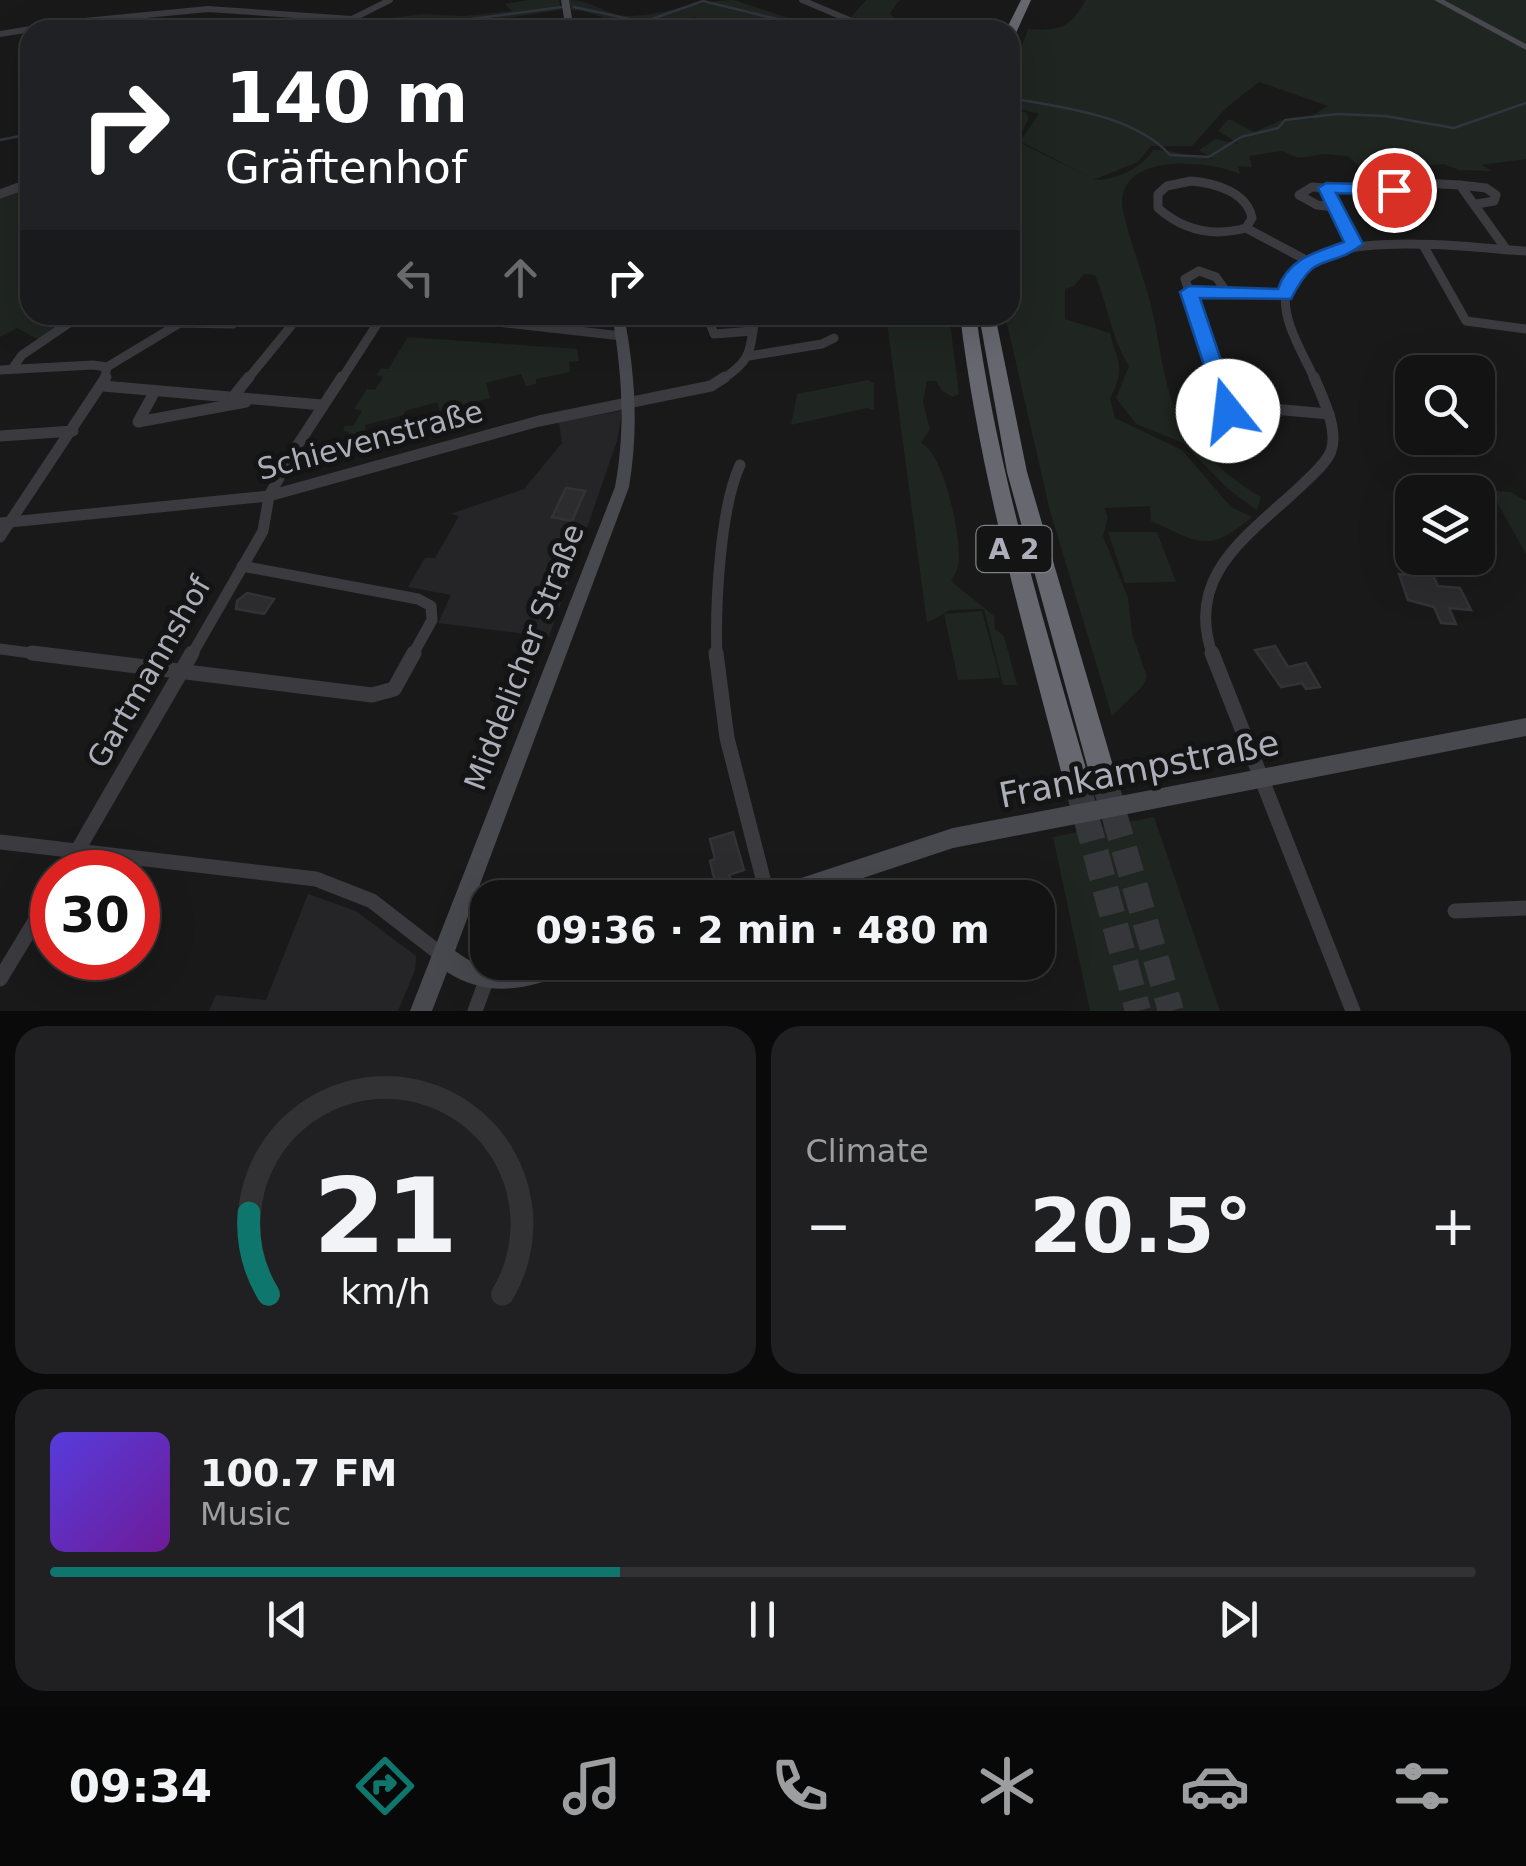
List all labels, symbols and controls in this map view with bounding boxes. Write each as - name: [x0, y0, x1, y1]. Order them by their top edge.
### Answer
- text: 140 m: [225, 57, 468, 139]
- icon: right: [60, 60, 190, 190]
- text: Gräftenhof: [225, 141, 467, 194]
- pin: [1352, 148, 1437, 233]
- icon: arrive: [1367, 163, 1422, 218]
- icon: left: [388, 250, 443, 305]
- icon: ahead: [493, 250, 548, 305]
- icon: right: [598, 250, 653, 305]
- map controls: [1395, 355, 1495, 575]
- button: search: [1395, 355, 1495, 455]
- position arrow: [1176, 359, 1280, 463]
- street label: Schievenstraße: [253, 393, 487, 487]
- button: layers: [1395, 475, 1495, 575]
- street label: Middelicher Straße: [457, 519, 591, 795]
- road number: A 2: [976, 526, 1052, 572]
- street label: Gartmannshof: [80, 569, 219, 774]
- street label: Frankampstraße: [996, 722, 1282, 816]
- speed limit sign: 30: [30, 850, 160, 980]
- text: 09:36 · 2 min · 480 m: [535, 908, 990, 952]
- text: Climate: [806, 1132, 929, 1170]
- text: 21: [313, 1155, 458, 1277]
- text: 20.5°: [1029, 1182, 1252, 1270]
- text: −: [806, 1194, 852, 1258]
- text: +: [1430, 1194, 1476, 1258]
- text: km/h: [340, 1271, 430, 1312]
- text: 100.7 FM: [200, 1451, 397, 1495]
- text: Music: [200, 1495, 291, 1533]
- icon: previous: [260, 1592, 315, 1647]
- icon: pause: [735, 1592, 790, 1647]
- icon: next: [1211, 1592, 1266, 1647]
- icon: directions: [350, 1751, 420, 1821]
- icon: music: [557, 1751, 627, 1821]
- icon: phone: [765, 1751, 835, 1821]
- icon: climate: [972, 1751, 1042, 1821]
- icon: car: [1180, 1751, 1250, 1821]
- icon: filters: [1387, 1751, 1457, 1821]
- text: 09:34: [69, 1760, 212, 1813]

